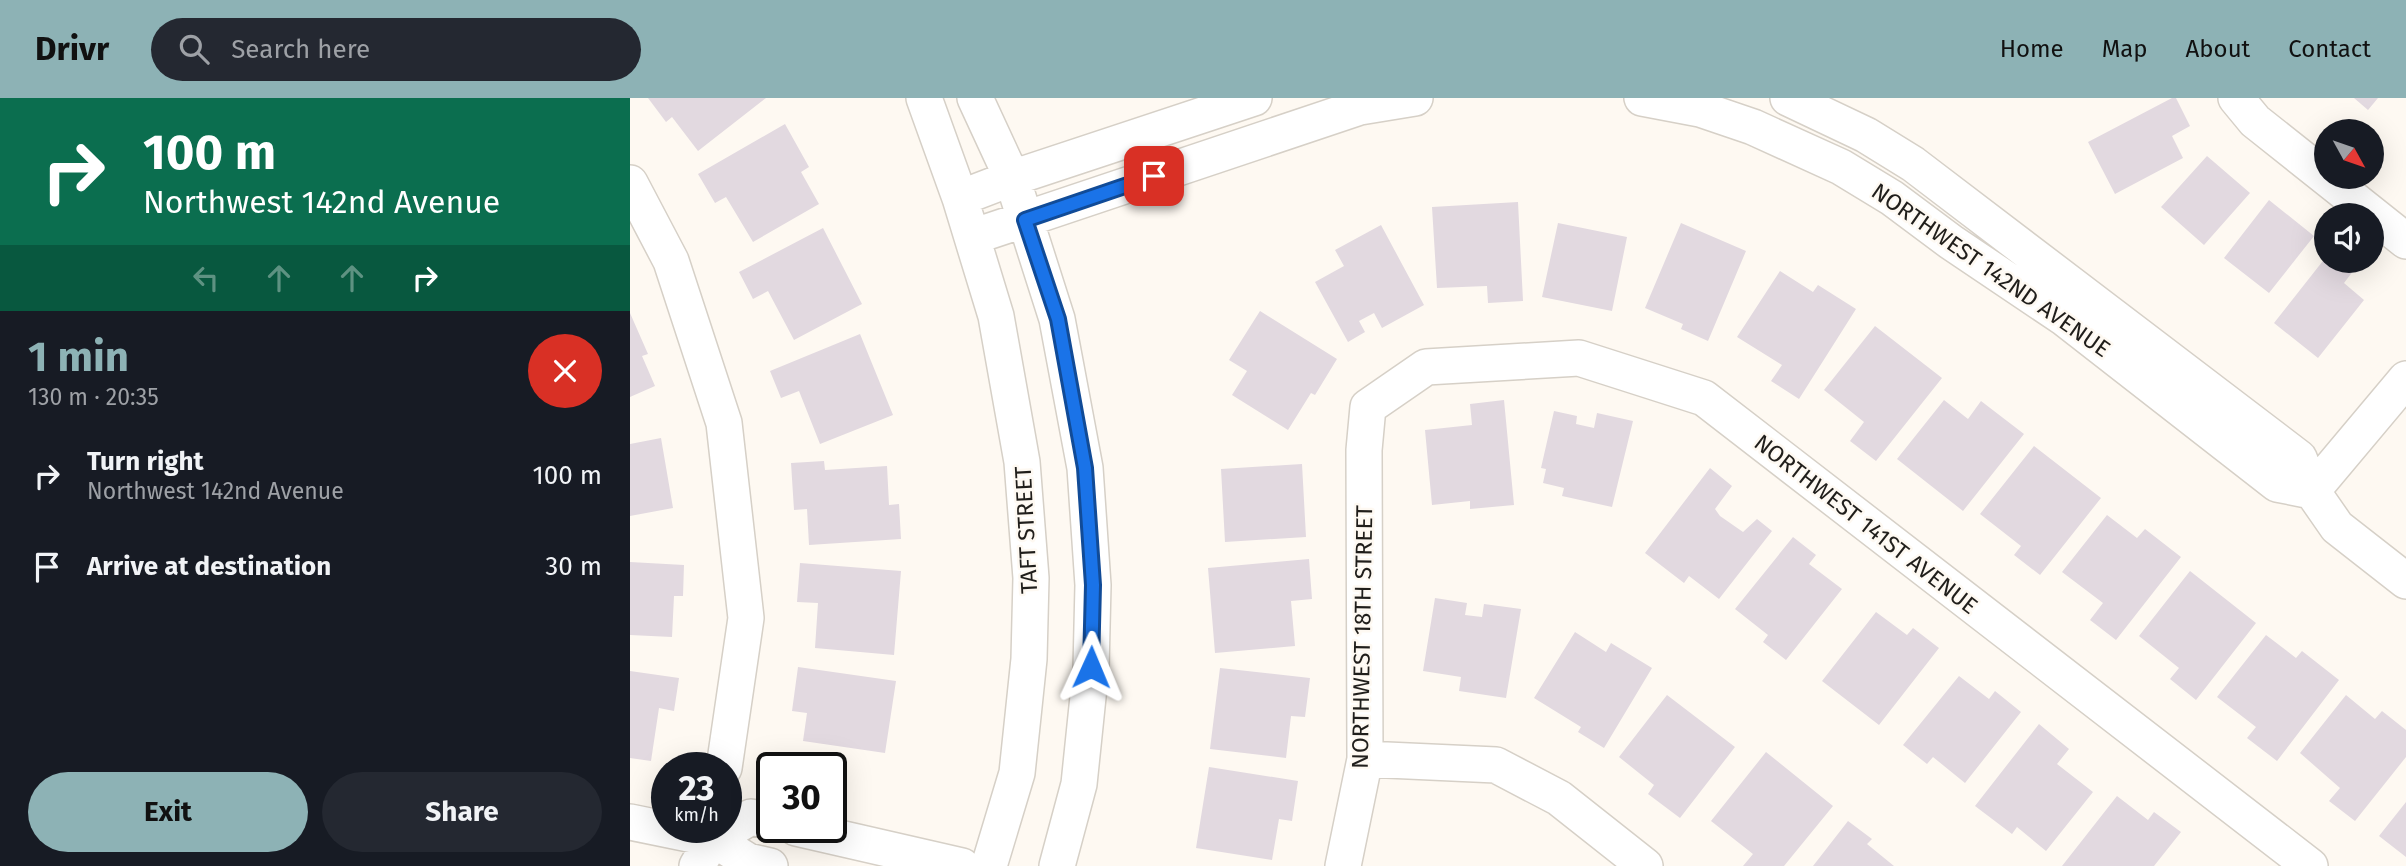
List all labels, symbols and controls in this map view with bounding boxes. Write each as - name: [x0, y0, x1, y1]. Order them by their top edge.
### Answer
- search box: [151, 18, 641, 81]
- text: Drivr: [35, 29, 109, 69]
- icon: search: [175, 30, 213, 68]
- text: Search here: [231, 34, 370, 65]
- text: Home: [2000, 35, 2064, 63]
- text: Map: [2102, 35, 2148, 63]
- text: About: [2186, 35, 2250, 63]
- text: Contact: [2288, 35, 2371, 63]
- north arrow: [2314, 119, 2384, 189]
- map controls: [2314, 119, 2384, 273]
- text: 100 m: [143, 123, 276, 182]
- icon: right: [28, 126, 119, 217]
- pin: [1124, 146, 1184, 206]
- icon: arrive: [1135, 157, 1173, 195]
- street label: NORTHWEST 142ND AVENUE: [1866, 177, 2116, 363]
- text: Northwest 142nd Avenue: [143, 183, 500, 221]
- button: sound: [2314, 203, 2384, 273]
- icon: left: [187, 259, 225, 297]
- icon: ahead: [260, 259, 298, 297]
- icon: ahead: [333, 259, 371, 297]
- icon: right: [406, 259, 444, 297]
- text: 1 min: [28, 332, 129, 382]
- button: close: [528, 334, 602, 408]
- text: 130 m · 20:35: [28, 383, 159, 411]
- street label: NORTHWEST 141ST AVENUE: [1749, 428, 1983, 620]
- text: Turn right: [87, 446, 204, 477]
- icon: right: [28, 457, 66, 495]
- text: 100 m: [533, 460, 602, 491]
- street label: TAFT STREET: [1009, 465, 1043, 594]
- text: Northwest 142nd Avenue: [87, 477, 344, 505]
- street label: NORTHWEST 18TH STREET: [1346, 505, 1378, 769]
- icon: arrive: [28, 548, 66, 586]
- text: Arrive at destination: [87, 551, 331, 582]
- text: 30 m: [545, 551, 602, 582]
- position arrow: [1054, 630, 1128, 704]
- speed limit sign: 30: [756, 752, 847, 843]
- text: 23: [678, 767, 715, 809]
- button: Exit: [28, 772, 308, 852]
- button: Share: [322, 772, 602, 852]
- text: km/h: [674, 804, 719, 826]

